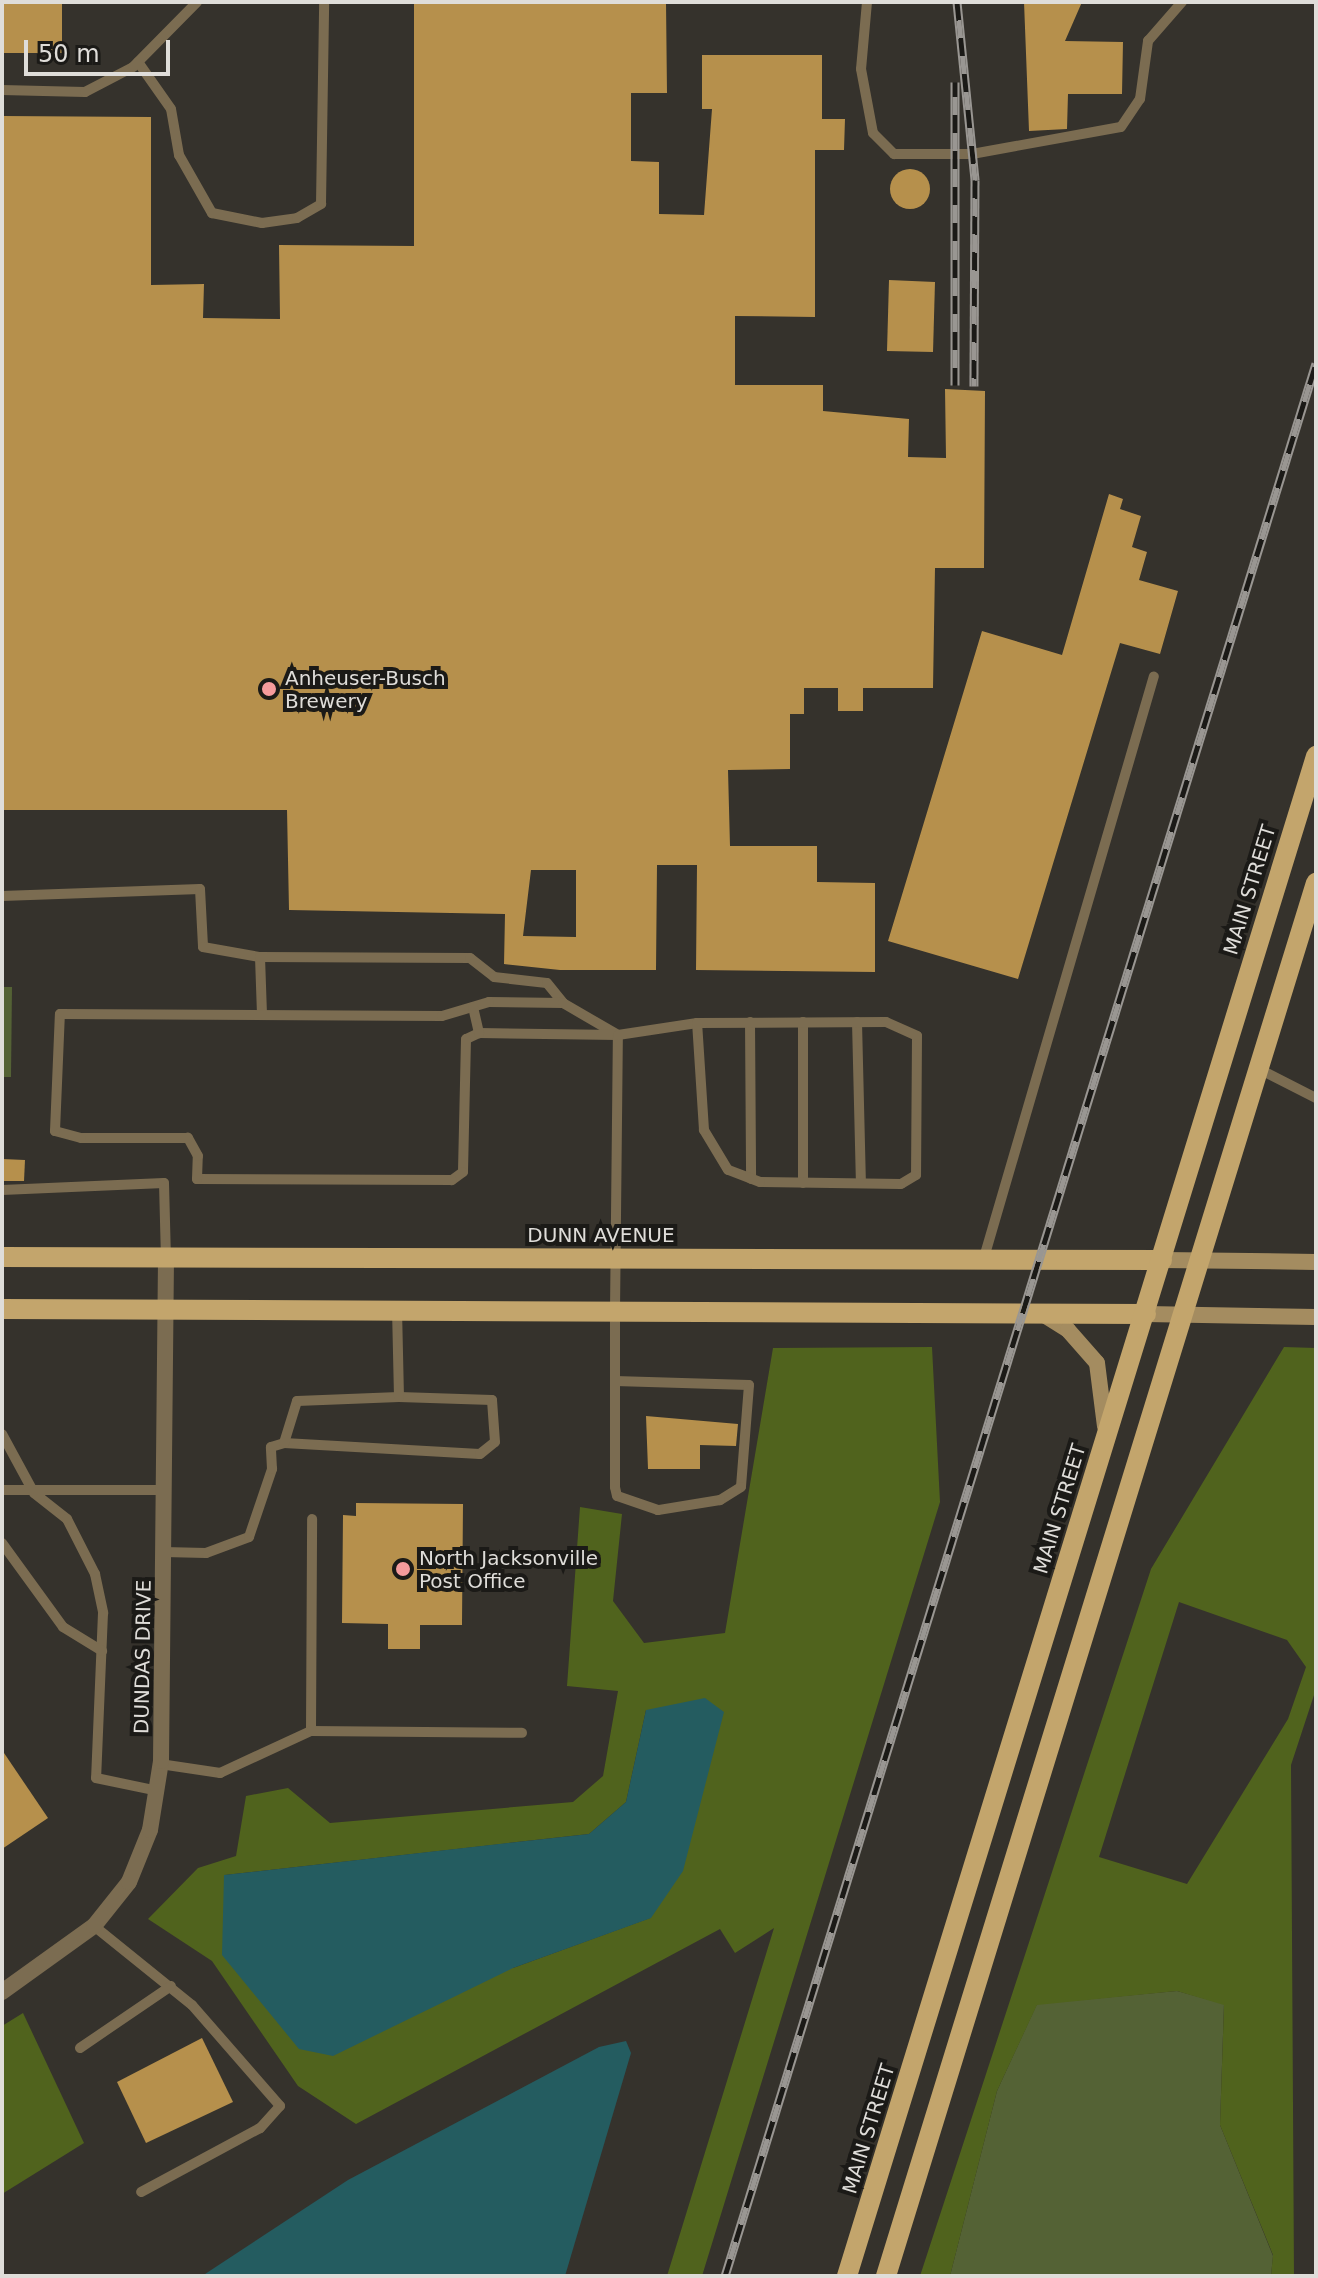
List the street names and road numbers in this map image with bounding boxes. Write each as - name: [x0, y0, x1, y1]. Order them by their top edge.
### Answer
- street label: MAIN STREET: [1219, 822, 1281, 958]
- street label: DUNN AVENUE: [527, 1223, 675, 1247]
- street label: MAIN STREET: [1029, 1441, 1091, 1577]
- street label: DUNDAS DRIVE: [130, 1580, 156, 1734]
- street label: MAIN STREET: [838, 2061, 900, 2197]

